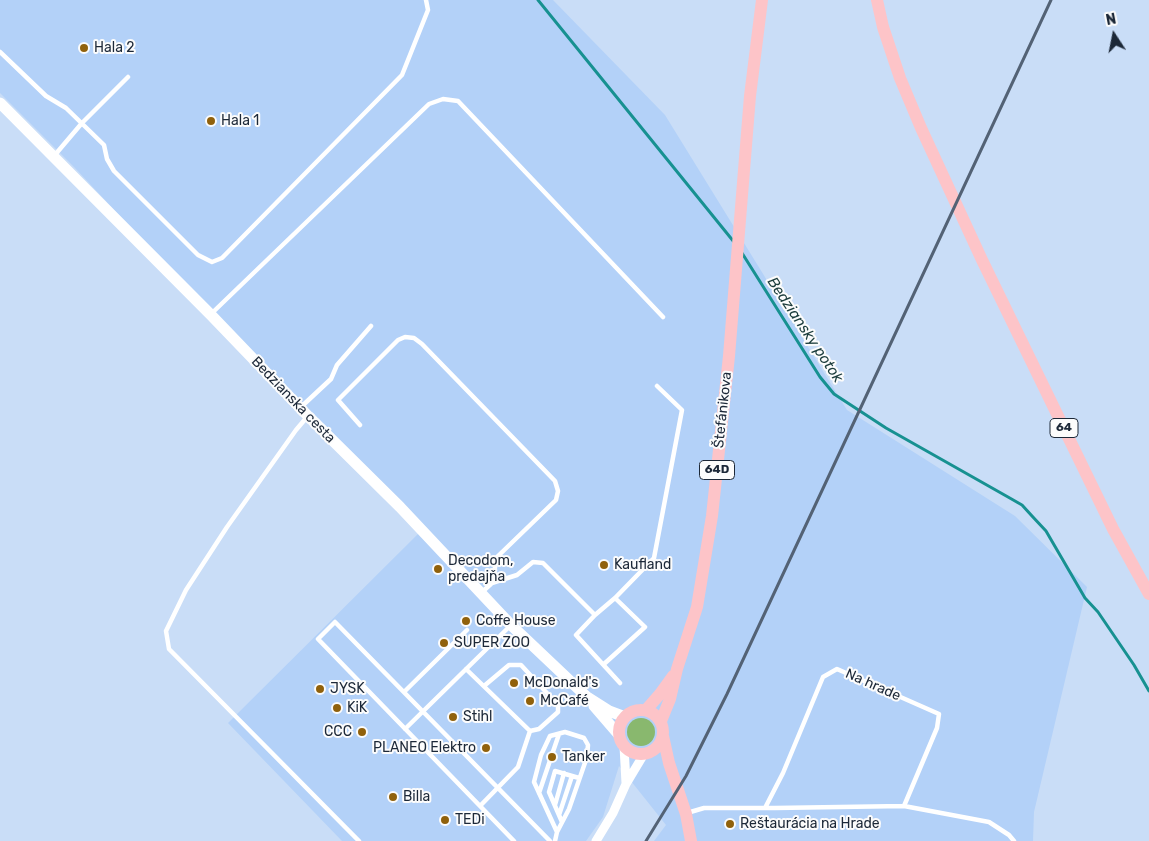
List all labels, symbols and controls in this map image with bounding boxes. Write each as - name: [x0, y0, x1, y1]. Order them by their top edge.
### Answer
- north arrow: [1089, 10, 1139, 60]
- text: N: [1104, 10, 1118, 29]
- place label: Hala 2: [94, 40, 135, 56]
- marker: Hala 2: [78, 42, 90, 54]
- place label: Hala 1: [221, 113, 259, 129]
- marker: Hala 1: [205, 115, 217, 127]
- water label: Bedziansky potok: [763, 274, 847, 386]
- street label: Bedzianska cesta: [248, 353, 338, 447]
- street label: Štefánikova: [711, 371, 735, 449]
- road number: 64: [1050, 418, 1078, 438]
- road number: 64D: [700, 460, 734, 480]
- place label: Decodom, predajňa: [448, 553, 514, 586]
- place label: Kaufland: [614, 557, 671, 573]
- marker: Kaufland: [598, 559, 610, 571]
- marker: Decodom, predajňa: [432, 563, 444, 575]
- place label: Coffe House: [476, 613, 556, 629]
- marker: Coffe House: [460, 615, 472, 627]
- place label: SUPER ZOO: [454, 635, 530, 651]
- marker: SUPER ZOO: [438, 637, 450, 649]
- street label: Na hrade: [843, 665, 903, 705]
- place label: McDonald's: [524, 675, 598, 691]
- marker: McDonald's: [508, 677, 520, 689]
- place label: JYSK: [330, 681, 365, 697]
- marker: JYSK: [314, 683, 326, 695]
- place label: McCafé: [540, 693, 589, 709]
- marker: McCafé: [524, 695, 536, 707]
- place label: KiK: [347, 700, 367, 716]
- marker: KiK: [331, 702, 343, 714]
- place label: Stihl: [463, 709, 492, 725]
- marker: Stihl: [447, 711, 459, 723]
- place label: CCC: [324, 724, 352, 740]
- marker: CCC: [356, 726, 368, 738]
- place label: PLANEO Elektro: [373, 740, 476, 756]
- marker: PLANEO Elektro: [480, 742, 492, 754]
- place label: Tanker: [562, 749, 605, 765]
- marker: Tanker: [546, 751, 558, 763]
- place label: Billa: [403, 789, 430, 805]
- marker: Billa: [387, 791, 399, 803]
- place label: TEDi: [455, 812, 485, 828]
- marker: TEDi: [439, 814, 451, 826]
- place label: Reštaurácia na Hrade: [740, 816, 880, 832]
- marker: Reštaurácia na Hrade: [724, 818, 736, 830]

